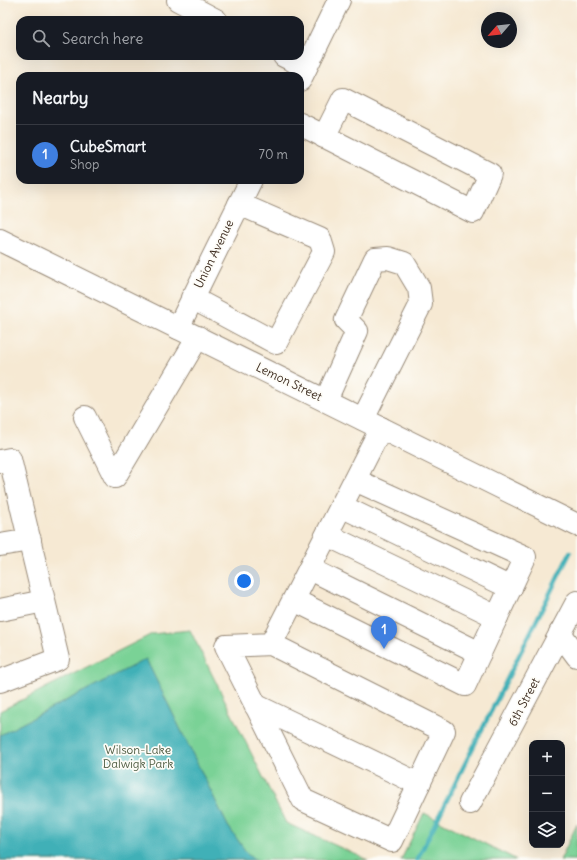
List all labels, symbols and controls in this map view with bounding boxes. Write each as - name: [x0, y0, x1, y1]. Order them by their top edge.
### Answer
- north arrow: [481, 12, 517, 48]
- search box: [16, 16, 304, 60]
- icon: search: [30, 27, 52, 49]
- text: Search here: [62, 29, 143, 48]
- text: Nearby: [32, 87, 88, 109]
- text: CubeSmart: [70, 137, 146, 156]
- text: 1: [42, 146, 48, 163]
- text: 70 m: [259, 146, 288, 163]
- text: Shop: [70, 156, 99, 173]
- street label: Union Avenue: [190, 217, 237, 291]
- street label: Lemon Street: [254, 359, 325, 404]
- your location: [234, 571, 254, 591]
- pin: 1: [371, 616, 397, 649]
- street label: 6th Street: [505, 675, 543, 729]
- map controls: [529, 740, 565, 848]
- button: +: [529, 740, 565, 776]
- park label: Wilson-Lake Dalwigk Park: [103, 742, 173, 771]
- button: −: [529, 776, 565, 812]
- button: layers: [529, 812, 565, 848]

